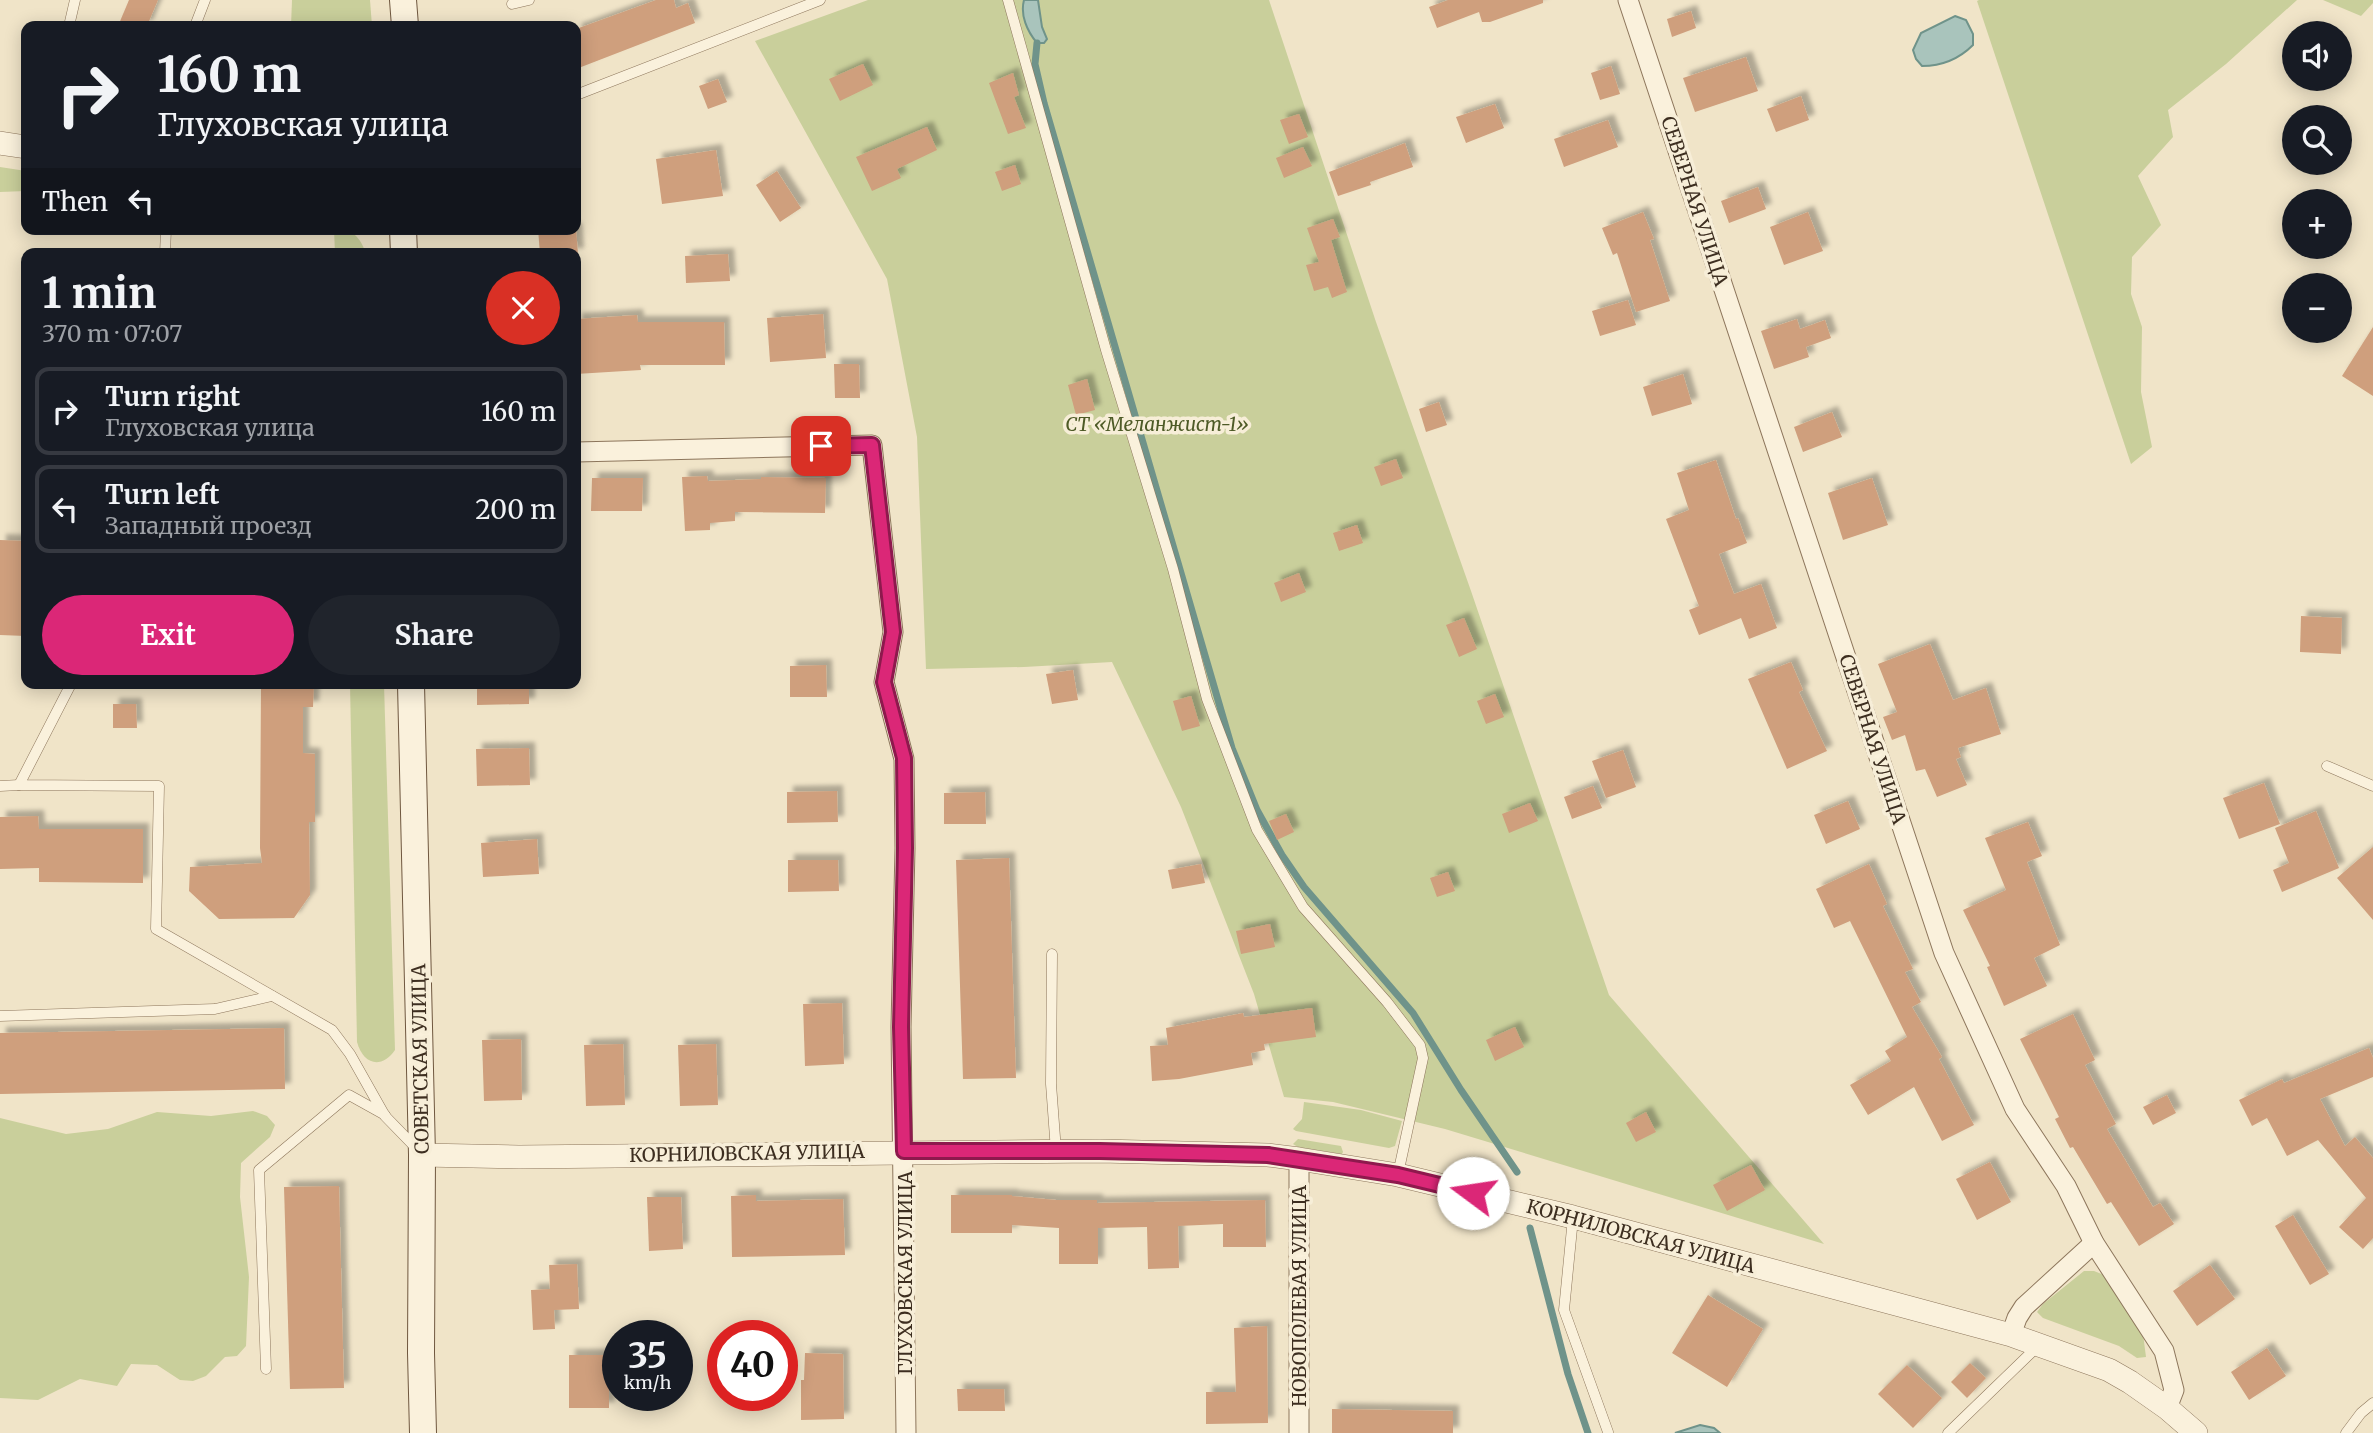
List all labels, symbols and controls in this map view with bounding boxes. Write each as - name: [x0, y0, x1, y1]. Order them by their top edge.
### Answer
- map controls: [2282, 21, 2352, 343]
- button: sound: [2282, 21, 2352, 91]
- text: 160 m: [157, 44, 301, 105]
- icon: right: [42, 49, 133, 140]
- text: Глуховская улица: [157, 105, 449, 145]
- button: search: [2282, 105, 2352, 175]
- street label: СЕВЕРНАЯ УЛИЦА: [1656, 113, 1734, 289]
- icon: left: [122, 182, 160, 220]
- text: Then: [42, 185, 108, 218]
- button: +: [2282, 189, 2352, 259]
- text: 1 min: [42, 267, 156, 319]
- button: close: [486, 271, 560, 345]
- button: −: [2282, 273, 2352, 343]
- text: 370 m · 07:07: [42, 319, 182, 348]
- text: Turn right: [105, 380, 240, 413]
- icon: right: [46, 392, 84, 430]
- text: 160 m: [481, 395, 556, 428]
- park label: СТ «Меланжист-1»: [1065, 412, 1249, 436]
- text: Глуховская улица: [105, 413, 315, 442]
- pin: [791, 416, 851, 476]
- icon: arrive: [802, 427, 840, 465]
- text: Turn left: [105, 478, 219, 511]
- icon: left: [46, 490, 84, 528]
- text: 200 m: [475, 493, 556, 526]
- text: Западный проезд: [105, 511, 312, 540]
- button: Exit: [42, 595, 294, 675]
- button: Share: [308, 595, 560, 675]
- street label: СЕВЕРНАЯ УЛИЦА: [1834, 651, 1912, 827]
- street label: СОВЕТСКАЯ УЛИЦА: [406, 963, 434, 1154]
- street label: КОРНИЛОВСКАЯ УЛИЦА: [629, 1139, 866, 1167]
- position arrow: [1436, 1156, 1510, 1230]
- street label: ГЛУХОВСКАЯ УЛИЦА: [893, 1170, 917, 1375]
- street label: НОВОПОЛЕВАЯ УЛИЦА: [1287, 1184, 1311, 1407]
- street label: КОРНИЛОВСКАЯ УЛИЦА: [1524, 1194, 1759, 1278]
- speed limit sign: 40: [707, 1320, 798, 1411]
- text: 35: [628, 1334, 667, 1378]
- text: km/h: [624, 1371, 671, 1394]

